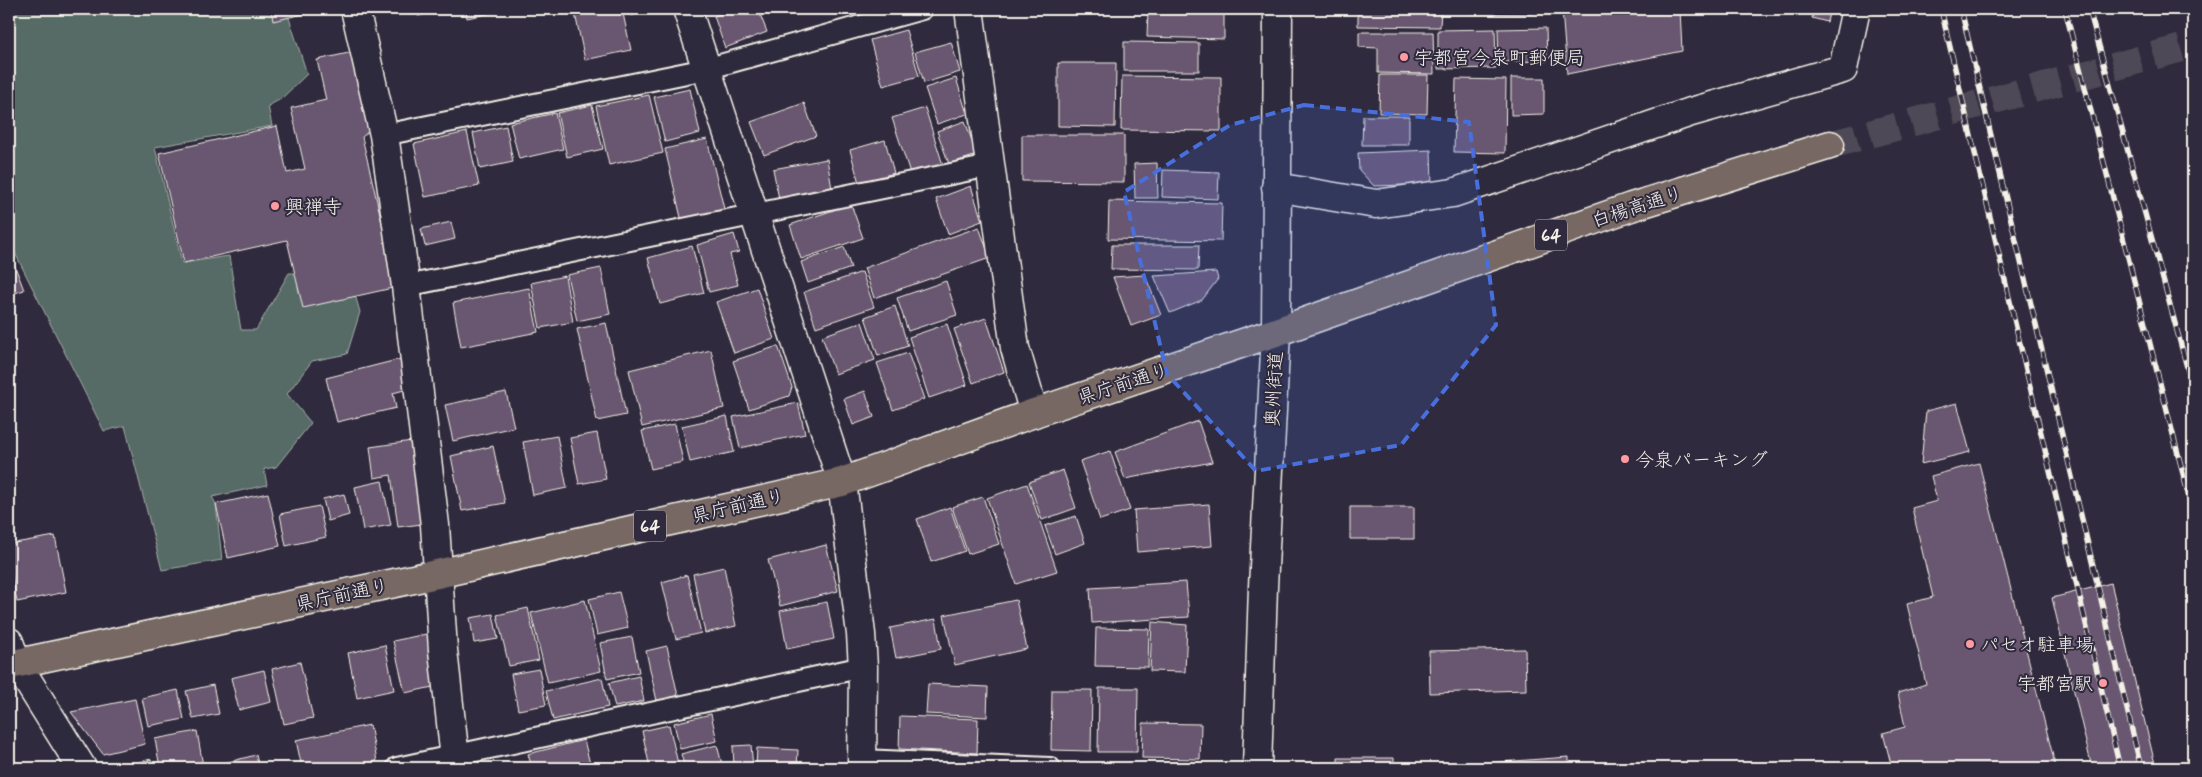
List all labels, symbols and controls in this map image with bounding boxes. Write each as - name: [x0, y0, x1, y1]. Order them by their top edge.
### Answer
- place label: 宇都宮今泉町郵便局: [1414, 46, 1585, 71]
- marker: 宇都宮今泉町郵便局: [1398, 51, 1410, 63]
- street label: 白楊高通り: [1588, 181, 1687, 234]
- place label: 興禅寺: [285, 195, 342, 220]
- marker: 興禅寺: [269, 200, 281, 212]
- road number: 64: [1535, 220, 1567, 250]
- street label: 奥州街道: [1260, 350, 1289, 428]
- street label: 県庁前通り: [1074, 358, 1173, 411]
- place label: 今泉パーキング: [1635, 448, 1768, 473]
- marker: 今泉パーキング: [1619, 453, 1631, 465]
- street label: 県庁前通り: [689, 484, 787, 529]
- road number: 64: [634, 511, 666, 542]
- street label: 県庁前通り: [293, 573, 391, 618]
- place label: パセオ駐車場: [1980, 633, 2094, 658]
- marker: パセオ駐車場: [1964, 638, 1976, 650]
- place label: 宇都宮駅: [2017, 672, 2093, 697]
- marker: 宇都宮駅: [2097, 677, 2109, 689]

